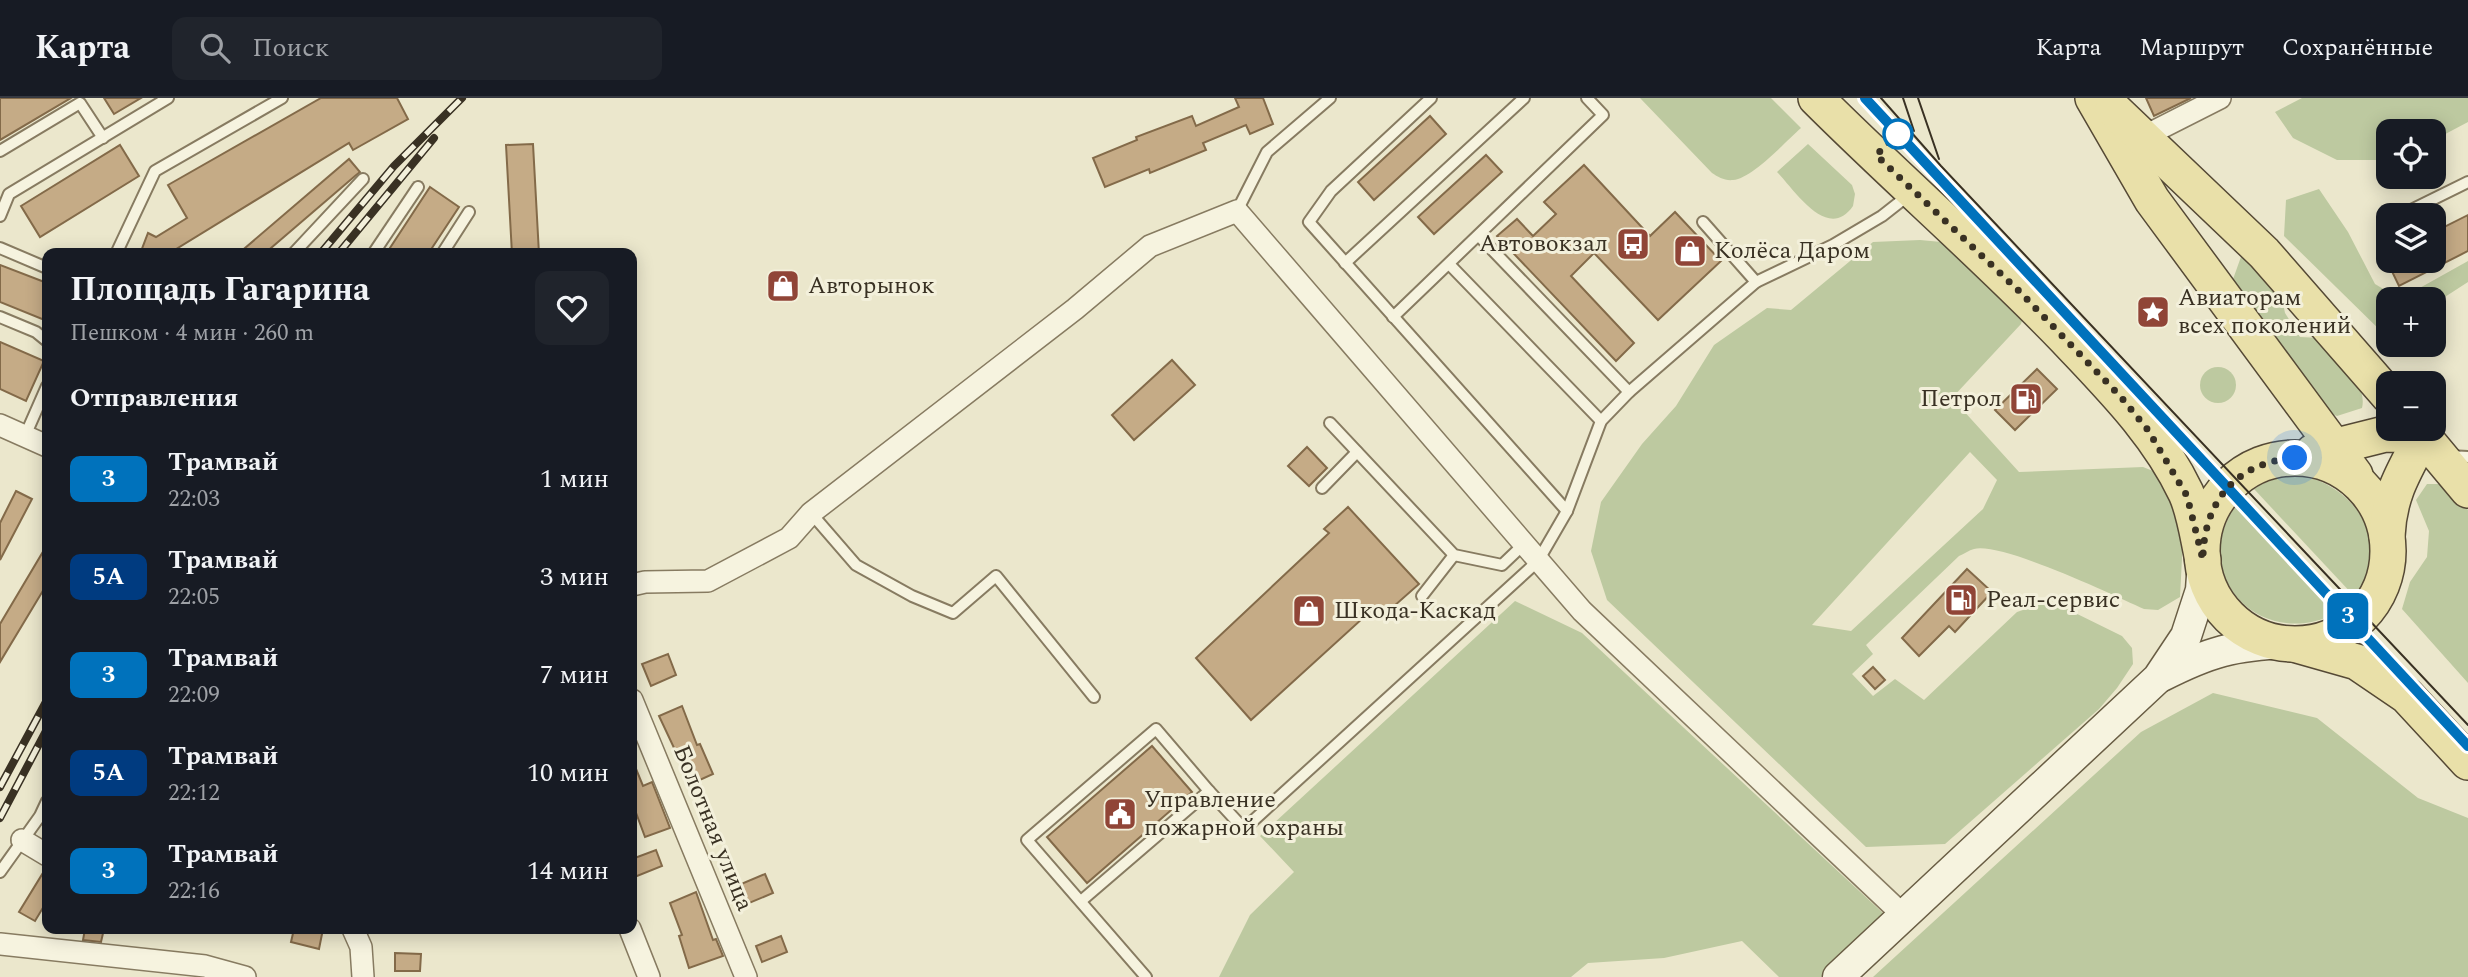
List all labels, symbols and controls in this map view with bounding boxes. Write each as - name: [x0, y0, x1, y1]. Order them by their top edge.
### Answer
- search box: [172, 17, 662, 80]
- text: Карта: [35, 23, 130, 73]
- text: Поиск: [252, 28, 329, 68]
- icon: search: [196, 29, 234, 67]
- text: Карта: [2036, 30, 2101, 66]
- text: Маршрут: [2139, 30, 2244, 66]
- text: Сохранённые: [2282, 30, 2433, 66]
- unlabelled marker: [1883, 119, 1913, 149]
- map controls: [2376, 119, 2446, 441]
- button: locate: [2376, 119, 2446, 189]
- button: layers: [2376, 203, 2446, 273]
- bus stop icon: Автовокзал: [1614, 225, 1652, 263]
- place label: Автовокзал: [1479, 226, 1608, 262]
- shop icon: Колёса Даром: [1671, 232, 1709, 270]
- place label: Колёса Даром: [1714, 233, 1870, 269]
- text: Площадь Гагарина: [70, 265, 370, 315]
- shop icon: Авторынок: [764, 267, 802, 305]
- place label: Авторынок: [808, 268, 935, 304]
- button: heart: [535, 271, 609, 345]
- place label: Авиаторам всех поколений: [2178, 280, 2351, 344]
- button: +: [2376, 287, 2446, 357]
- place icon: Авиаторам всех поколений: [2134, 293, 2172, 331]
- text: Пешком · 4 мин · 260 m: [70, 316, 314, 351]
- button: −: [2376, 371, 2446, 441]
- text: Отправления: [70, 378, 238, 418]
- fuel station icon: Петрол: [2007, 380, 2045, 418]
- place label: Петрол: [1920, 381, 2002, 417]
- your location: [2277, 440, 2312, 475]
- text: Трамвай: [168, 442, 278, 482]
- text: 1 мин: [540, 459, 609, 499]
- text: 3: [102, 461, 115, 497]
- text: 22:03: [168, 482, 220, 517]
- text: Трамвай: [168, 540, 278, 580]
- text: 3 мин: [540, 557, 609, 597]
- text: 5А: [92, 559, 125, 595]
- text: 22:05: [168, 580, 220, 615]
- fuel station icon: Реал-сервис: [1942, 581, 1980, 619]
- place label: Реал-сервис: [1986, 582, 2120, 618]
- shop icon: Шкода-Каскад: [1290, 592, 1328, 630]
- place label: Шкода-Каскад: [1334, 593, 1496, 629]
- line badge: 3: [2325, 593, 2371, 639]
- text: 3: [2341, 598, 2355, 634]
- text: Трамвай: [168, 638, 278, 678]
- text: 7 мин: [540, 655, 609, 695]
- text: 3: [102, 657, 115, 693]
- text: 22:09: [168, 678, 220, 713]
- text: Трамвай: [168, 736, 278, 776]
- street label: Болотная улица: [663, 740, 763, 917]
- text: 10 мин: [527, 753, 609, 793]
- text: 5А: [92, 755, 125, 791]
- text: 22:12: [168, 776, 220, 811]
- place label: Управление пожарной охраны: [1144, 782, 1344, 846]
- public building icon: Управление пожарной охраны: [1101, 795, 1139, 833]
- text: Трамвай: [168, 834, 278, 874]
- text: 14 мин: [527, 851, 609, 891]
- text: 3: [102, 853, 115, 889]
- text: 22:16: [168, 874, 220, 909]

